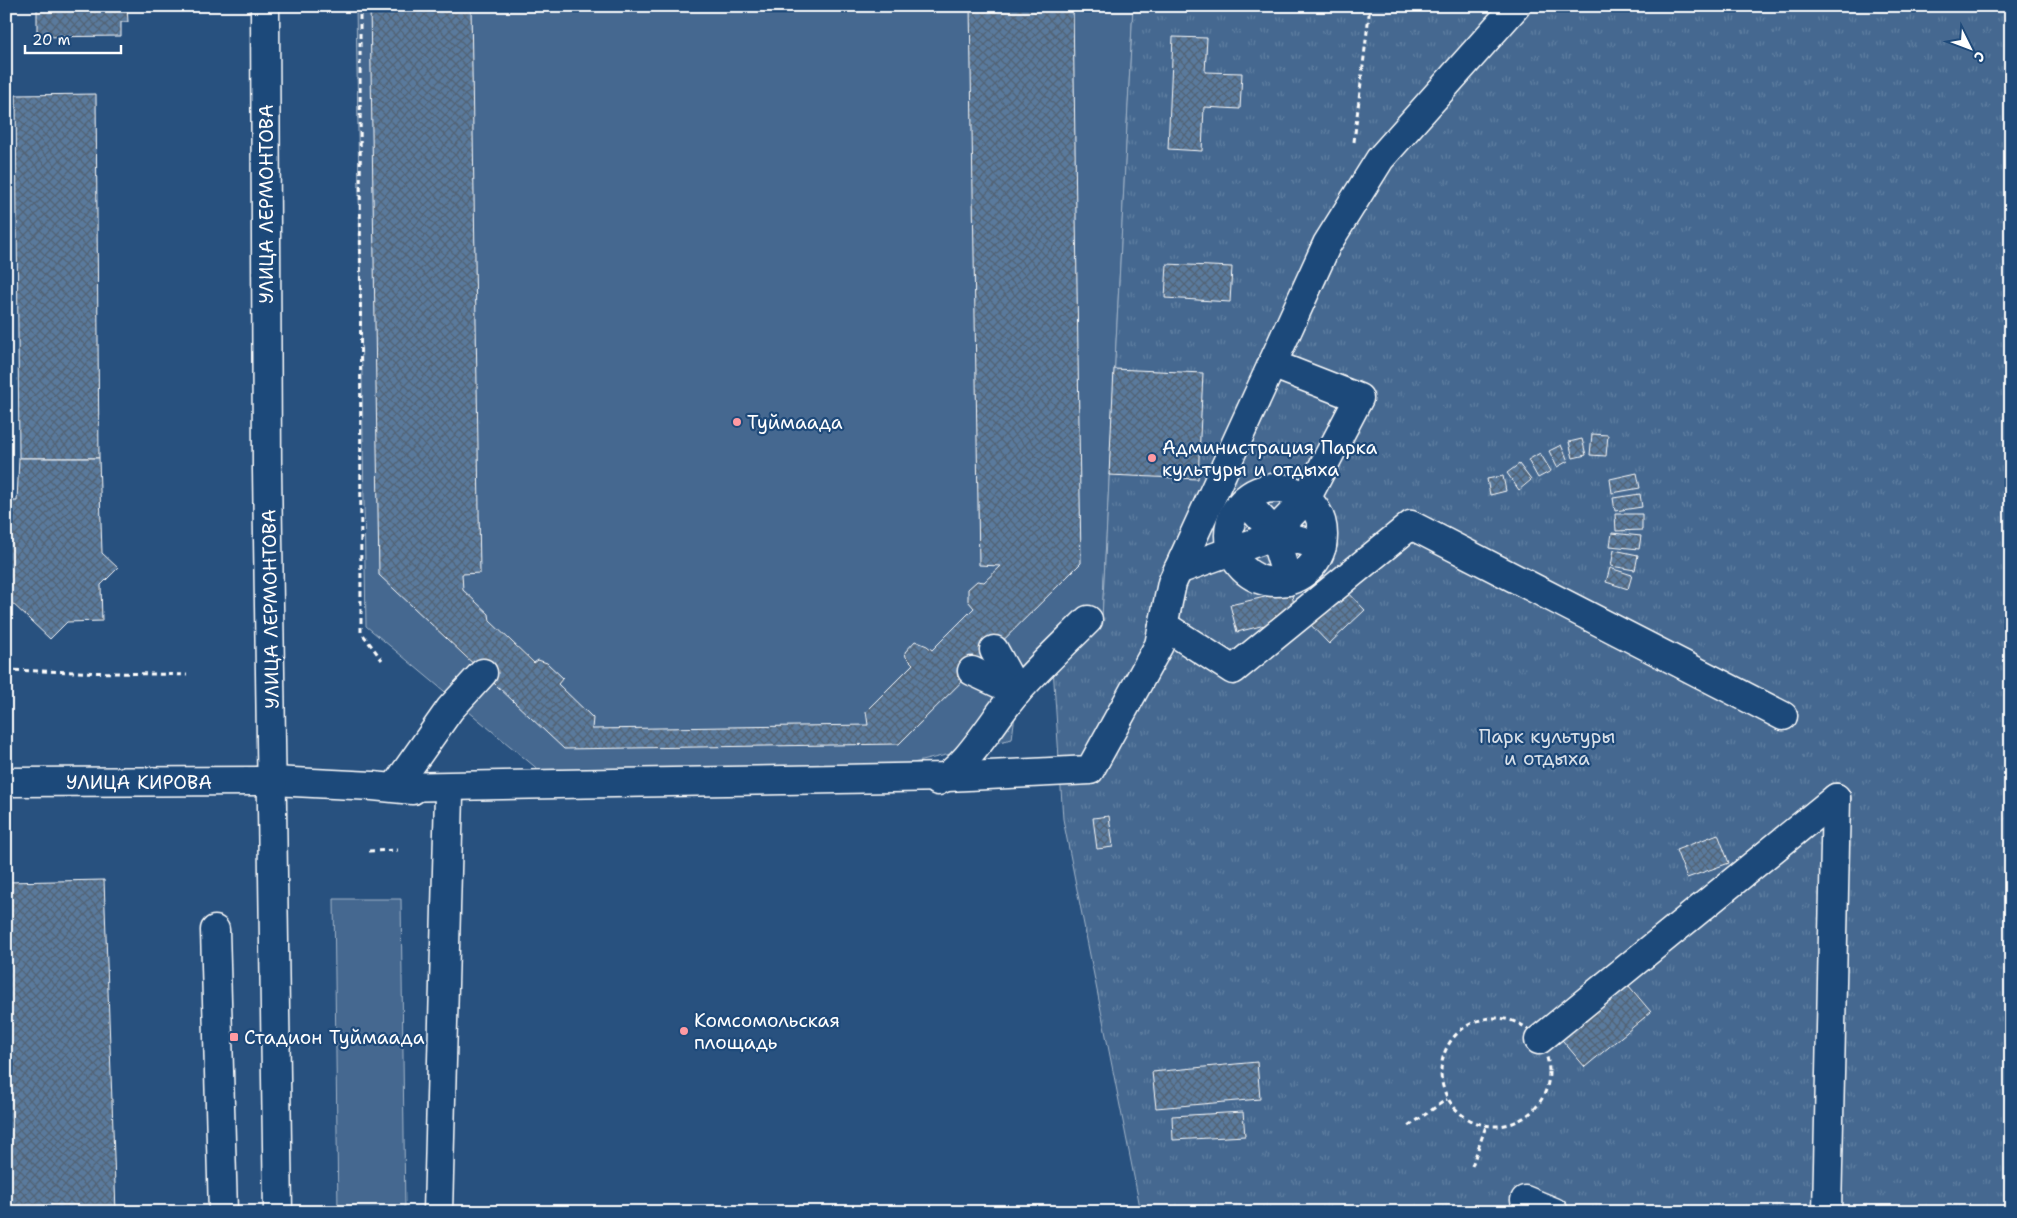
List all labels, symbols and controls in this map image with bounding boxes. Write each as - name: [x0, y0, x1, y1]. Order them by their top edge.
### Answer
- scale bar: [25, 22, 121, 54]
- north arrow: [1944, 22, 1994, 72]
- text: 20 m: [32, 30, 71, 50]
- text: С: [1970, 47, 1989, 66]
- street label: УЛИЦА ЛЕРМОНТОВА: [254, 104, 279, 304]
- place label: Туймаада: [747, 410, 843, 435]
- marker: Туймаада: [731, 416, 743, 428]
- place label: Администрация Парка культуры и отдыха: [1162, 435, 1378, 482]
- marker: Администрация Парка культуры и отдыха: [1146, 452, 1158, 464]
- street label: УЛИЦА ЛЕРМОНТОВА: [256, 509, 285, 709]
- park label: Парк культуры и отдыха: [1479, 724, 1615, 771]
- street label: УЛИЦА КИРОВА: [66, 770, 212, 795]
- place label: Комсомольская площадь: [694, 1008, 840, 1055]
- place label: Стадион Туймаада: [244, 1025, 425, 1050]
- marker: Комсомольская площадь: [678, 1025, 690, 1037]
- marker: Стадион Туймаада: [228, 1031, 240, 1043]

